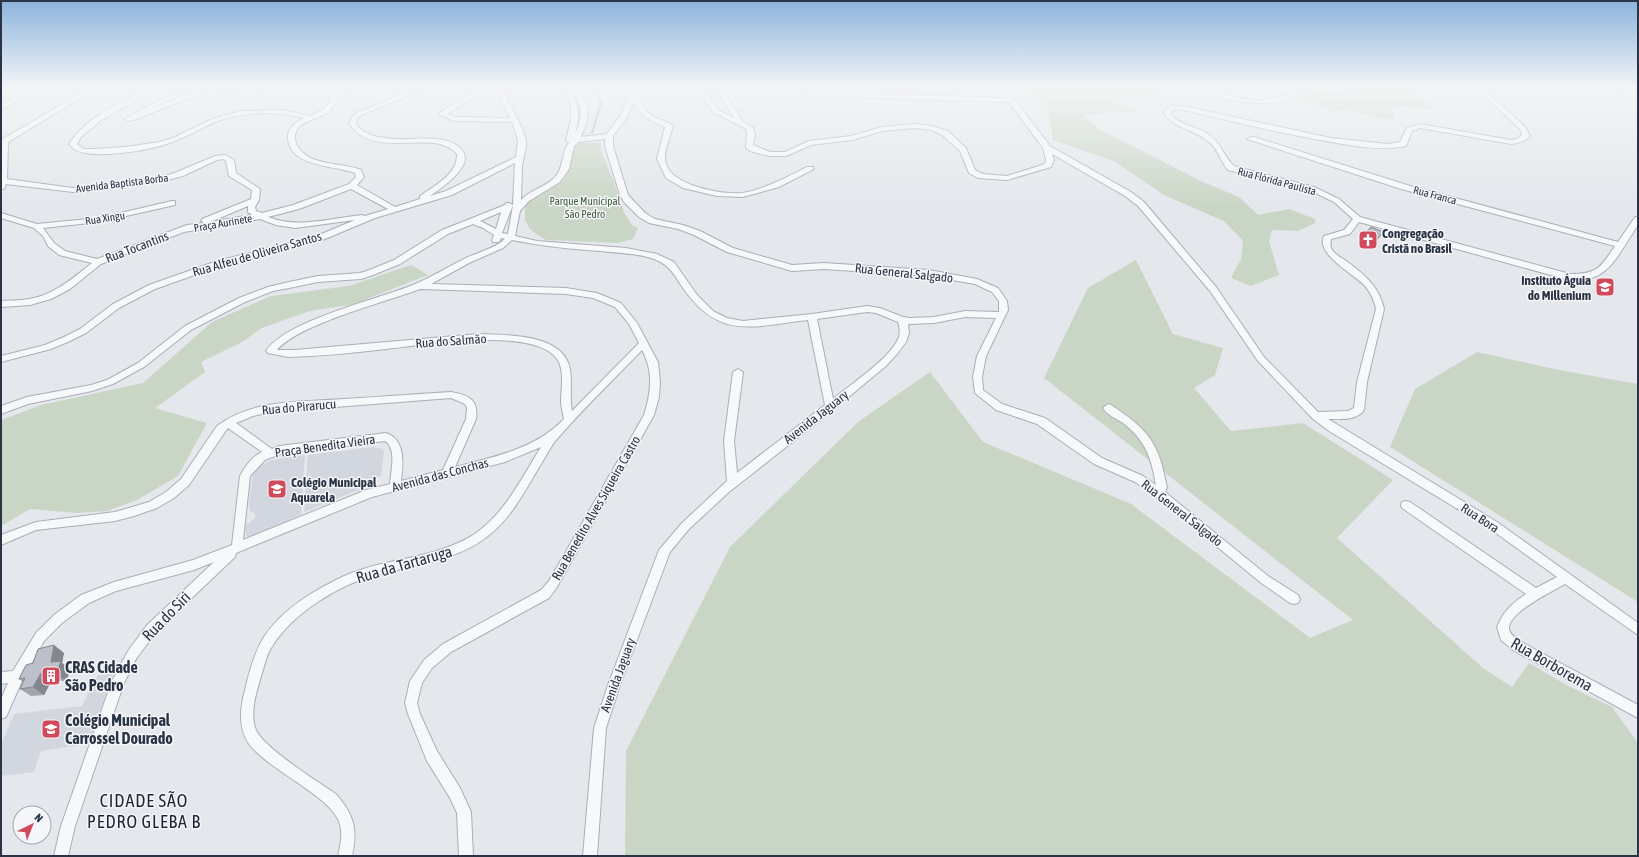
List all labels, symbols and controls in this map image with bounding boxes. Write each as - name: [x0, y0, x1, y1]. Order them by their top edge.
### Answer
- street label: Rua Flórida Paulista: [1236, 165, 1318, 197]
- street label: Avenida Baptista Borba: [75, 171, 169, 195]
- street label: Rua Franca: [1412, 183, 1458, 207]
- park label: Parque Municipal São Pedro: [550, 195, 621, 220]
- street label: Rua Xingu: [84, 209, 126, 227]
- street label: Praça Aurinete: [193, 212, 253, 234]
- place label: Congregação Cristã no Brasil: [1382, 226, 1452, 256]
- street label: Rua Tocantins: [103, 228, 171, 266]
- street label: Rua Alfeu de Oliveira Santos: [191, 228, 324, 280]
- church icon: Congregação Cristã no Brasil: [1357, 229, 1379, 251]
- street label: Rua General Salgado: [854, 260, 954, 286]
- place label: Instituto Águia do Millenium: [1521, 273, 1591, 303]
- school or university icon: Instituto Águia do Millenium: [1594, 276, 1616, 298]
- street label: Rua do Salmão: [415, 331, 487, 351]
- street label: Avenida Jaguary: [781, 387, 852, 447]
- street label: Rua do Pirarucu: [261, 396, 337, 418]
- street label: Praça Benedita Vieira: [274, 432, 376, 460]
- street label: Rua Benedito Alves Siqueira Castro: [549, 433, 643, 583]
- street label: Avenida das Conchas: [390, 455, 490, 495]
- place label: Colégio Municipal Aquarela: [290, 475, 377, 505]
- street label: Rua General Salgado: [1138, 477, 1226, 549]
- school or university icon: Colégio Municipal Aquarela: [266, 478, 288, 500]
- street label: Rua Bora: [1458, 500, 1502, 536]
- street label: Rua da Tartaruga: [354, 542, 454, 587]
- street label: Rua do Siri: [138, 588, 194, 644]
- street label: Rua Borborema: [1508, 633, 1596, 695]
- street label: Avenida Jaguary: [598, 635, 639, 714]
- place label: CRAS Cidade São Pedro: [65, 658, 138, 694]
- building icon: CRAS Cidade São Pedro: [40, 665, 62, 687]
- place label: Colégio Municipal Carrossel Dourado: [65, 711, 173, 747]
- school or university icon: Colégio Municipal Carrossel Dourado: [40, 718, 62, 740]
- district label: CIDADE SÃO PEDRO GLEBA B: [87, 790, 201, 832]
- north arrow: [12, 805, 52, 845]
- text: N: [32, 811, 45, 824]

